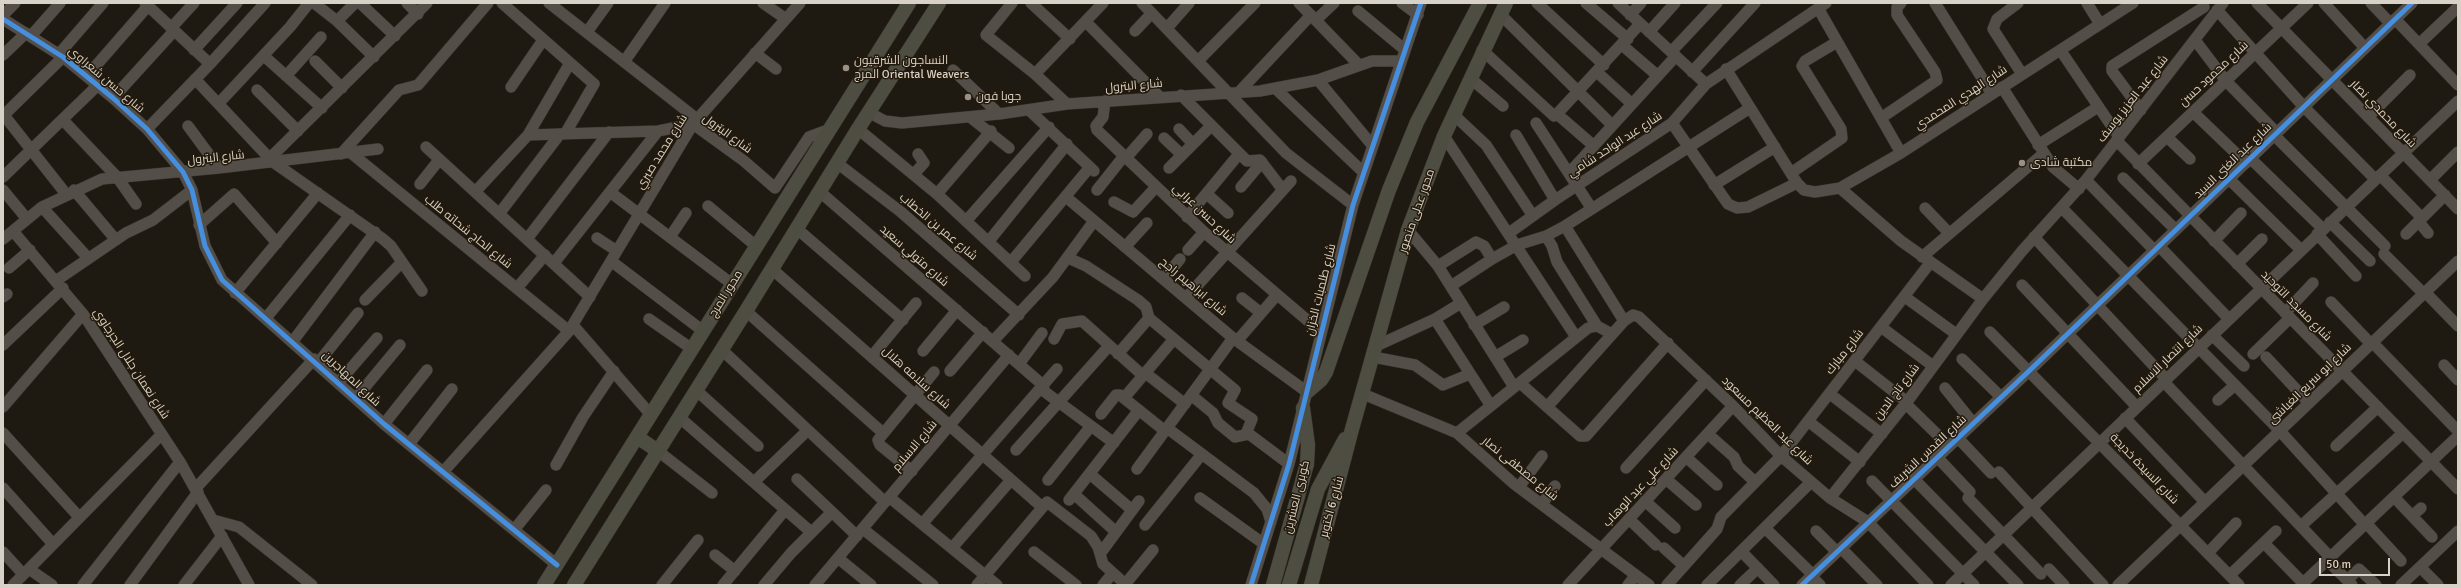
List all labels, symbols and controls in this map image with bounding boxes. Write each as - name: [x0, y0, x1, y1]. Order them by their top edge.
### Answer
- street label: شارع محمود حسن: [2176, 38, 2252, 110]
- street label: شارع حسن شعراوي: [65, 44, 147, 116]
- street label: شارع عبد العزيز يوسف: [2095, 53, 2171, 145]
- place label: النساجون الشرقيون المرج Oriental Weavers: [854, 54, 969, 82]
- marker: النساجون الشرقيون المرج Oriental Weavers: [841, 63, 851, 73]
- street label: شارع الهدي المحمدي: [1912, 63, 2010, 133]
- street label: شارع البترول: [1105, 76, 1163, 96]
- street label: شارع محمدي نصار: [2347, 77, 2419, 151]
- place label: جوبا فون: [976, 90, 1021, 104]
- marker: جوبا فون: [963, 92, 973, 102]
- street label: شارع عبد الواحد شامي: [1565, 109, 1665, 181]
- street label: شارع البترول: [699, 111, 755, 157]
- street label: شارع محمد صبري: [633, 112, 691, 192]
- street label: شارع عبد الغنى السيد: [2191, 120, 2275, 202]
- street label: شارع البترول: [187, 148, 245, 168]
- place label: مكتبة شادى: [2030, 156, 2092, 170]
- marker: مكتبة شادى: [2017, 158, 2027, 168]
- street label: محور عدلى منصور: [1396, 167, 1438, 255]
- street label: شارع حسن عرابي: [1169, 181, 1239, 247]
- street label: شارع عمر بن الخطاب: [896, 190, 980, 264]
- street label: شارع الحاج شحاته طلب: [421, 192, 515, 272]
- street label: شارع متولي سعيد: [877, 222, 951, 290]
- street label: شارع طلمبات الخزان: [1303, 242, 1339, 338]
- street label: شارع ابراهيم راجح: [1156, 255, 1230, 319]
- street label: محور المرج: [706, 268, 746, 320]
- street label: شارع مسجد التوحيد: [2258, 268, 2334, 344]
- street label: شارع نعمان جلال الجرجاوي: [90, 306, 172, 422]
- street label: شارع انتصار الاسلام: [2130, 322, 2206, 396]
- street label: شارع مبارك: [1823, 327, 1867, 377]
- street label: شارع ابو سريع الغباشى: [2265, 341, 2355, 427]
- street label: شارع سلامه هلال: [879, 344, 953, 412]
- street label: شارع المهاجرين: [319, 348, 383, 410]
- street label: شارع تاج الدين: [1871, 361, 1923, 423]
- street label: شارع عبد العظيم مسعود: [1718, 374, 1816, 468]
- street label: شارع القدس الشريف: [1886, 412, 1970, 492]
- street label: شارع الاسلام: [889, 417, 941, 475]
- street label: شارع السيدة خديجة: [2107, 431, 2181, 507]
- street label: شارع مصطفى نصار: [1479, 434, 1561, 504]
- street label: شارع علي عبد الوهاب: [1600, 444, 1682, 530]
- street label: كوبرى العشرين: [1281, 459, 1313, 535]
- street label: شارع 6 اكتوبر: [1317, 475, 1347, 539]
- scale bar: [2321, 550, 2392, 576]
- text: 50 m: [2326, 557, 2351, 572]

